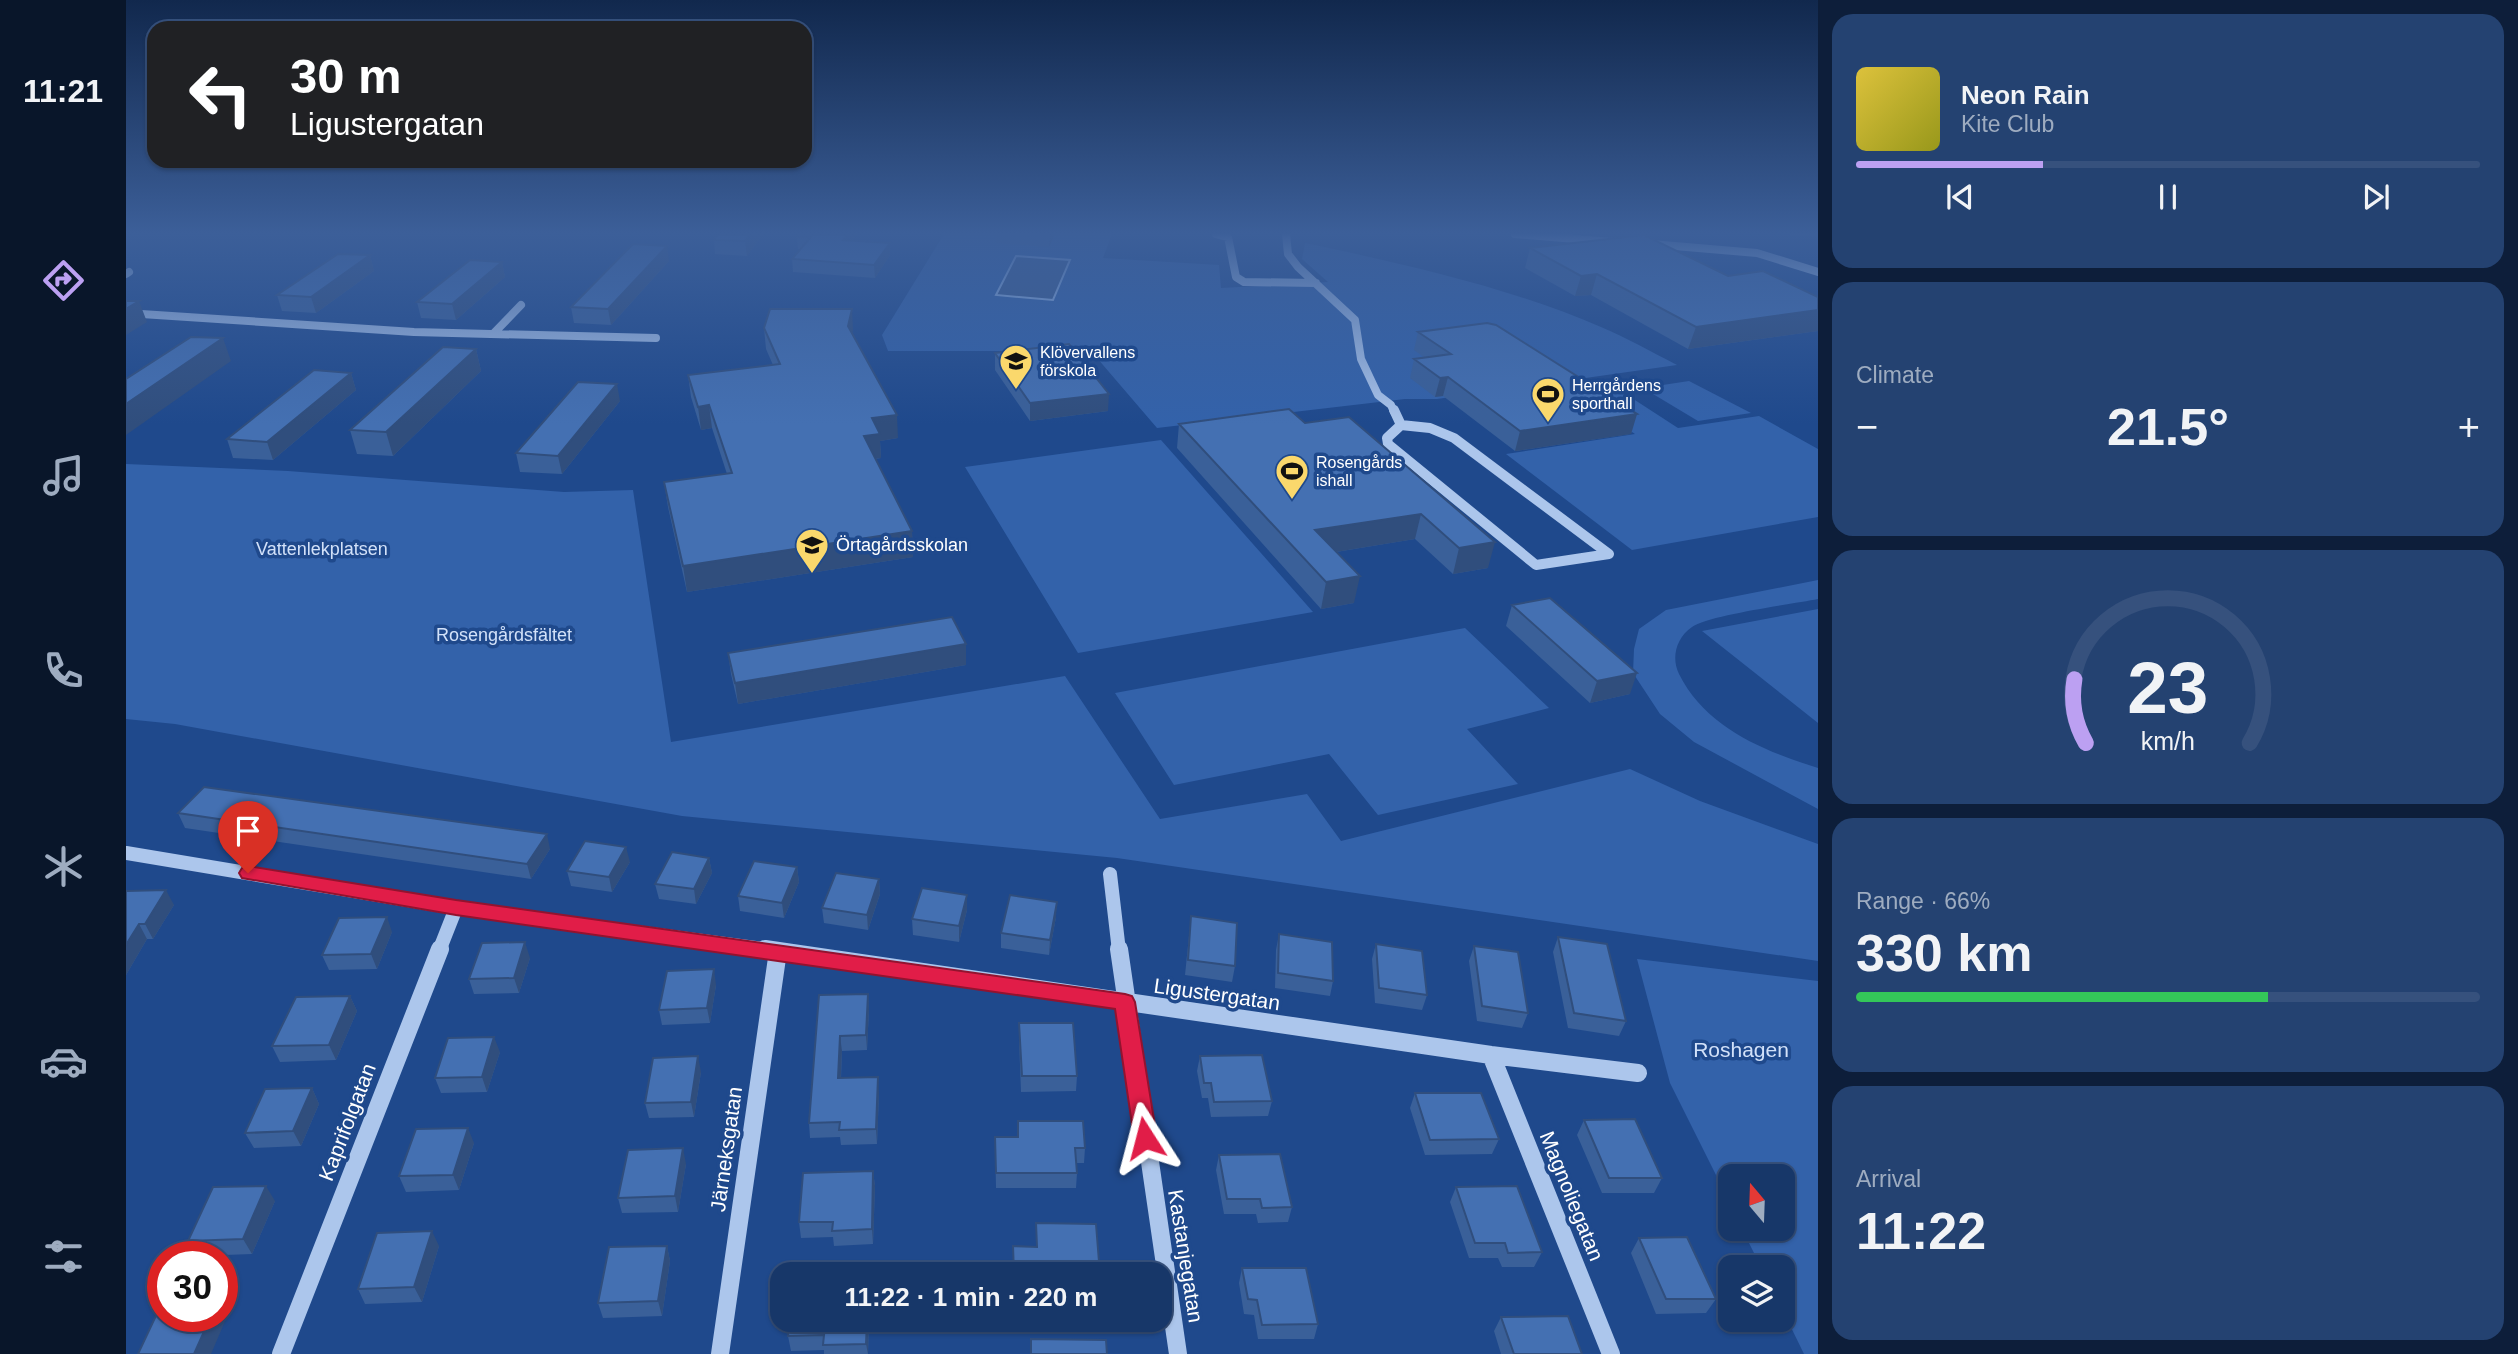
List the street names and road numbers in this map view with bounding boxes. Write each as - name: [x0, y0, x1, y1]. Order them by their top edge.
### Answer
- street label: Ligustergatan: [1152, 974, 1282, 1014]
- street label: Kaprifolgatan: [314, 1060, 380, 1184]
- street label: Järneksgatan: [706, 1085, 746, 1213]
- street label: Magnoliegatan: [1536, 1128, 1608, 1264]
- street label: Kastanjegatan: [1164, 1188, 1208, 1324]

